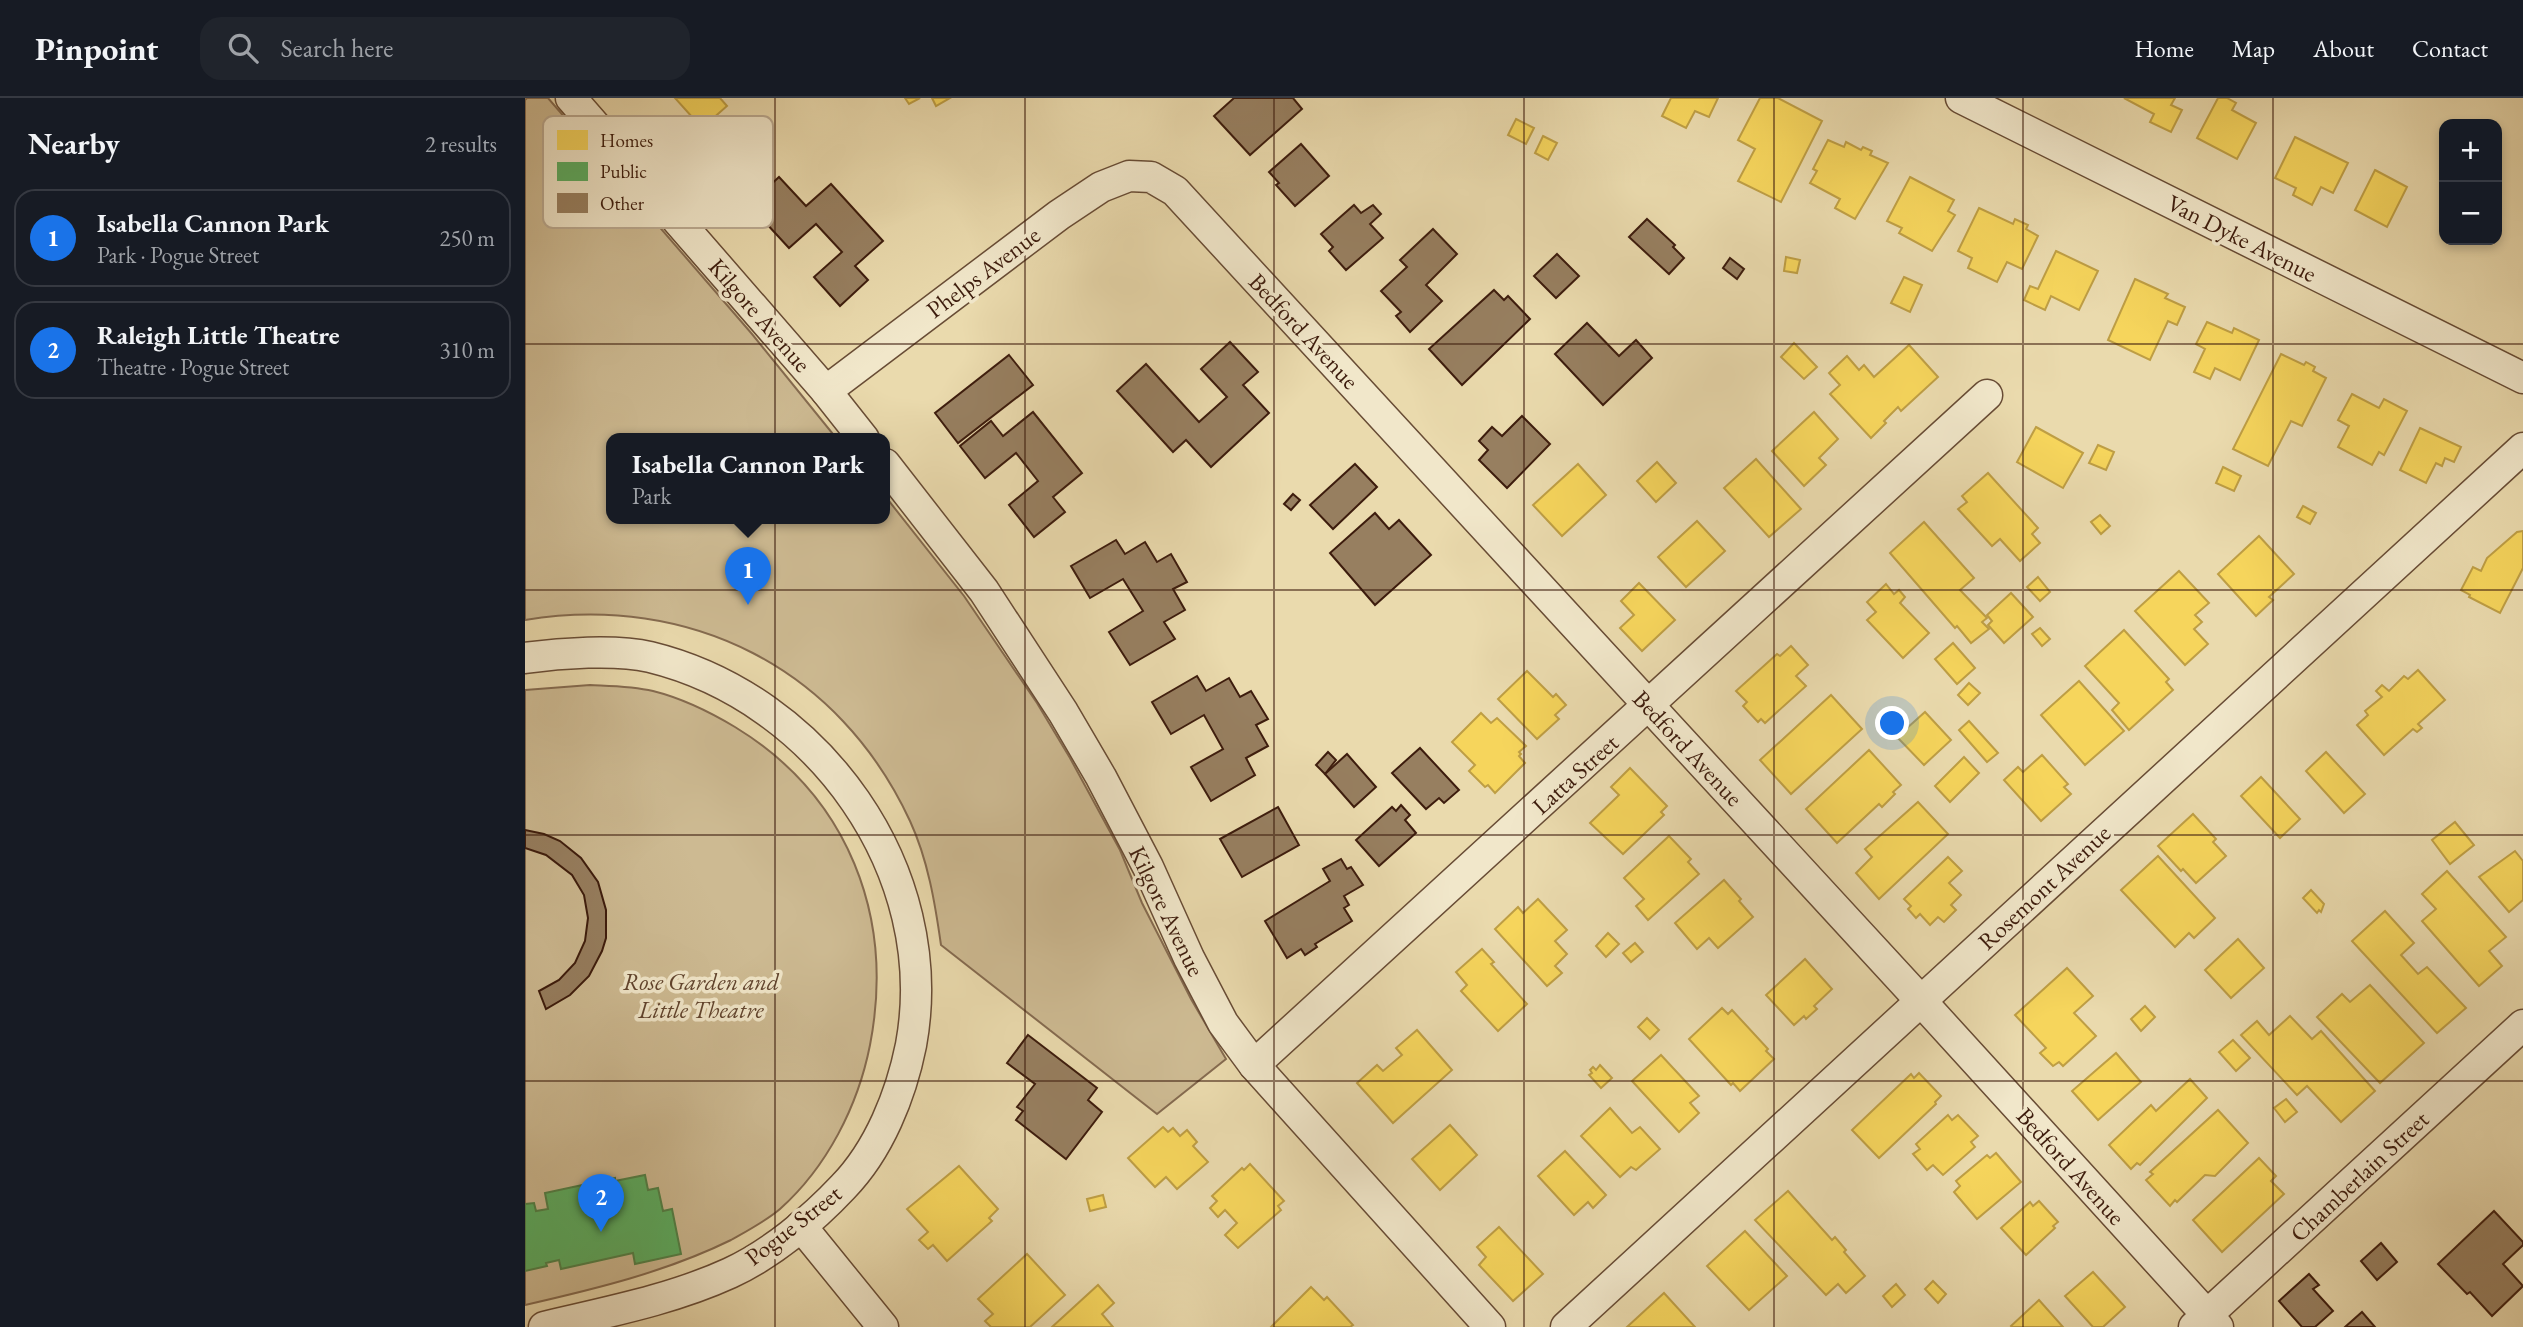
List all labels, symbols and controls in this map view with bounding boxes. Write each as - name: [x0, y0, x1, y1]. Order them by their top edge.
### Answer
- search box: [200, 17, 690, 80]
- text: Pinpoint: [35, 27, 158, 70]
- icon: search: [224, 29, 262, 67]
- text: Search here: [280, 31, 393, 65]
- text: Home: [2134, 33, 2194, 64]
- text: Map: [2232, 33, 2275, 64]
- text: About: [2313, 33, 2374, 64]
- text: Contact: [2412, 33, 2488, 64]
- legend: [543, 116, 773, 228]
- map controls: [2439, 119, 2502, 245]
- button: +: [2439, 119, 2502, 182]
- text: Nearby: [28, 124, 120, 163]
- text: Homes: [600, 128, 653, 153]
- text: 2 results: [425, 129, 497, 159]
- text: Public: [600, 159, 647, 184]
- button: −: [2439, 182, 2502, 245]
- street label: Van Dyke Avenue: [2162, 187, 2322, 289]
- text: Other: [600, 191, 645, 216]
- text: Isabella Cannon Park: [97, 206, 329, 240]
- street label: Phelps Avenue: [920, 219, 1046, 325]
- text: 1: [47, 223, 59, 253]
- text: 250 m: [439, 223, 495, 253]
- text: Park · Pogue Street: [97, 240, 259, 270]
- street label: Kilgore Avenue: [702, 251, 818, 379]
- street label: Bedford Avenue: [1242, 266, 1366, 396]
- text: Raleigh Little Theatre: [97, 318, 340, 352]
- text: 2: [47, 335, 59, 365]
- text: 310 m: [439, 335, 495, 365]
- text: Theatre · Pogue Street: [97, 352, 289, 382]
- popup: [606, 433, 890, 524]
- text: Isabella Cannon Park: [632, 447, 864, 481]
- text: Park: [632, 481, 671, 511]
- pin: 1: [725, 547, 771, 605]
- street label: Bedford Avenue: [1626, 683, 1750, 813]
- your location: [1875, 706, 1909, 740]
- street label: Latta Street: [1525, 727, 1625, 821]
- street label: Rosemont Avenue: [1971, 818, 2117, 956]
- street label: Kilgore Avenue: [1122, 841, 1212, 981]
- park label: Rose Garden and Little Theatre: [623, 966, 780, 1025]
- street label: Bedford Avenue: [2010, 1101, 2132, 1231]
- street label: Chamberlain Street: [2283, 1103, 2435, 1248]
- pin: 2: [578, 1174, 624, 1232]
- street label: Pogue Street: [739, 1177, 848, 1272]

